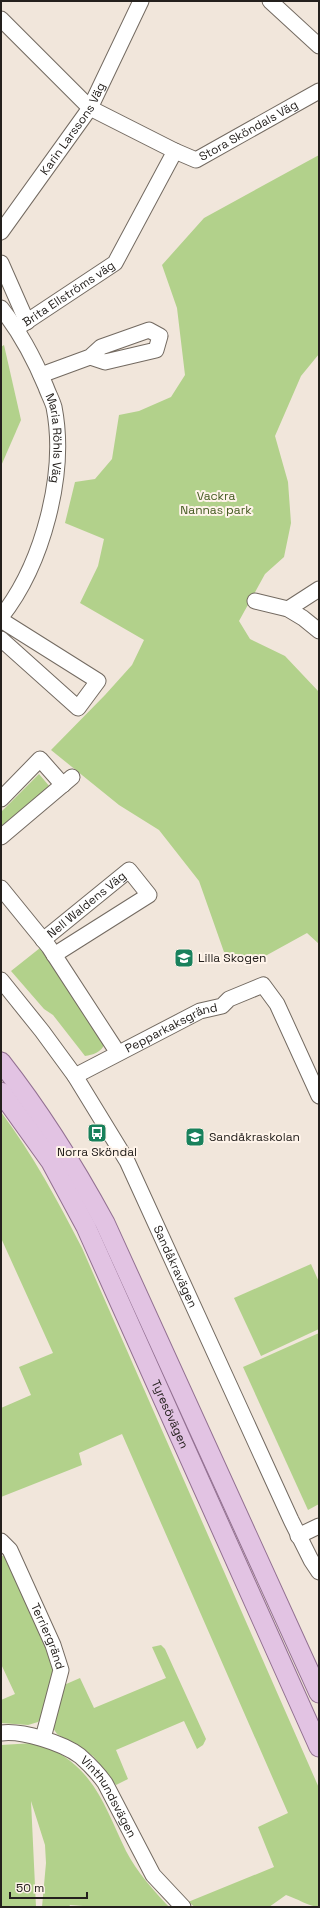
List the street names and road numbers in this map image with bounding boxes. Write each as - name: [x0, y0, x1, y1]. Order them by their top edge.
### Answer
- street label: Karin Larssons Väg: [36, 80, 109, 178]
- street label: Stora Sköndals Väg: [196, 96, 301, 165]
- street label: Brita Ellströms väg: [19, 257, 118, 330]
- street label: Maria Röhls Väg: [41, 391, 66, 484]
- street label: Nell Waldens Väg: [44, 868, 129, 942]
- street label: Pepparkaksgränd: [122, 999, 219, 1057]
- street label: Sandåkravägen: [150, 1223, 201, 1310]
- street label: Tyresövägen: [148, 1377, 192, 1451]
- street label: Terriergränd: [27, 1600, 68, 1671]
- street label: Vinthundsvägen: [77, 1752, 140, 1840]

